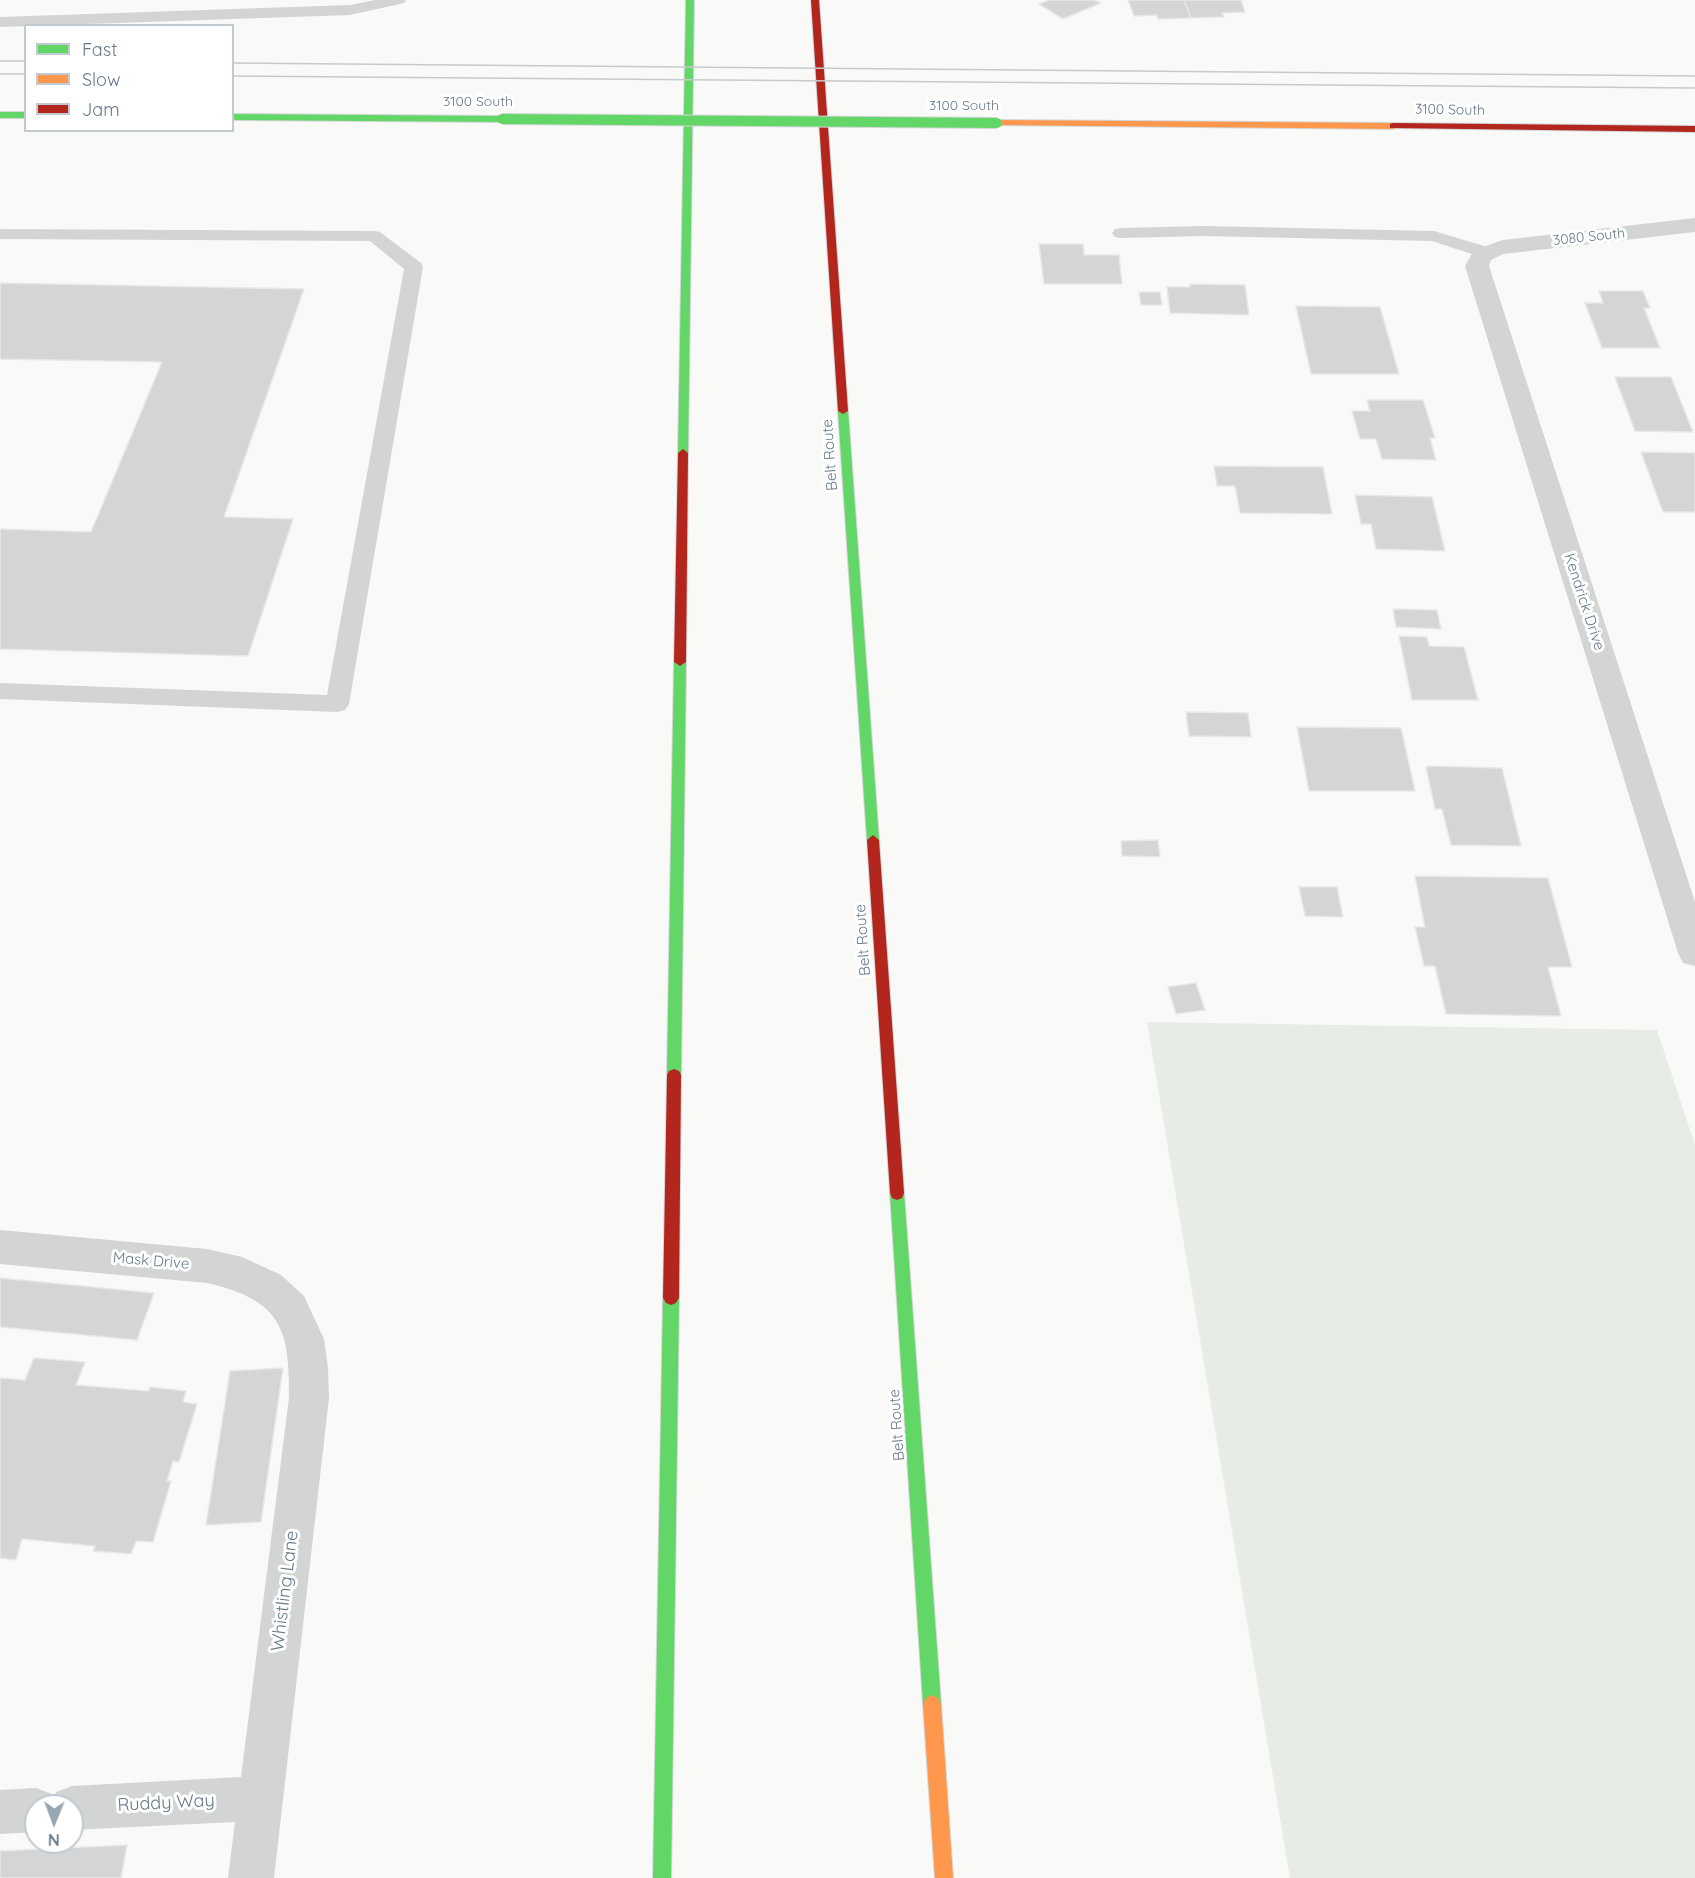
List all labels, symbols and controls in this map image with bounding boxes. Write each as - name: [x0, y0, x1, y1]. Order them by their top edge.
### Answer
- legend: [24, 24, 234, 132]
- text: Fast: [82, 38, 117, 61]
- text: Slow: [82, 68, 120, 91]
- street label: 3100 South: [443, 94, 513, 110]
- text: Jam: [82, 98, 120, 121]
- street label: 3100 South: [929, 98, 999, 114]
- street label: 3100 South: [1415, 101, 1485, 119]
- street label: 3080 South: [1552, 225, 1626, 249]
- street label: Belt Route: [819, 419, 841, 491]
- street label: Kendrick Drive: [1560, 551, 1608, 653]
- street label: Belt Route: [852, 904, 874, 976]
- street label: Mask Drive: [112, 1249, 190, 1273]
- street label: Belt Route: [886, 1389, 908, 1461]
- street label: Whistling Lane: [267, 1529, 303, 1653]
- street label: Ruddy Way: [117, 1790, 215, 1816]
- north arrow: [24, 1794, 84, 1854]
- text: N: [48, 1830, 60, 1850]

